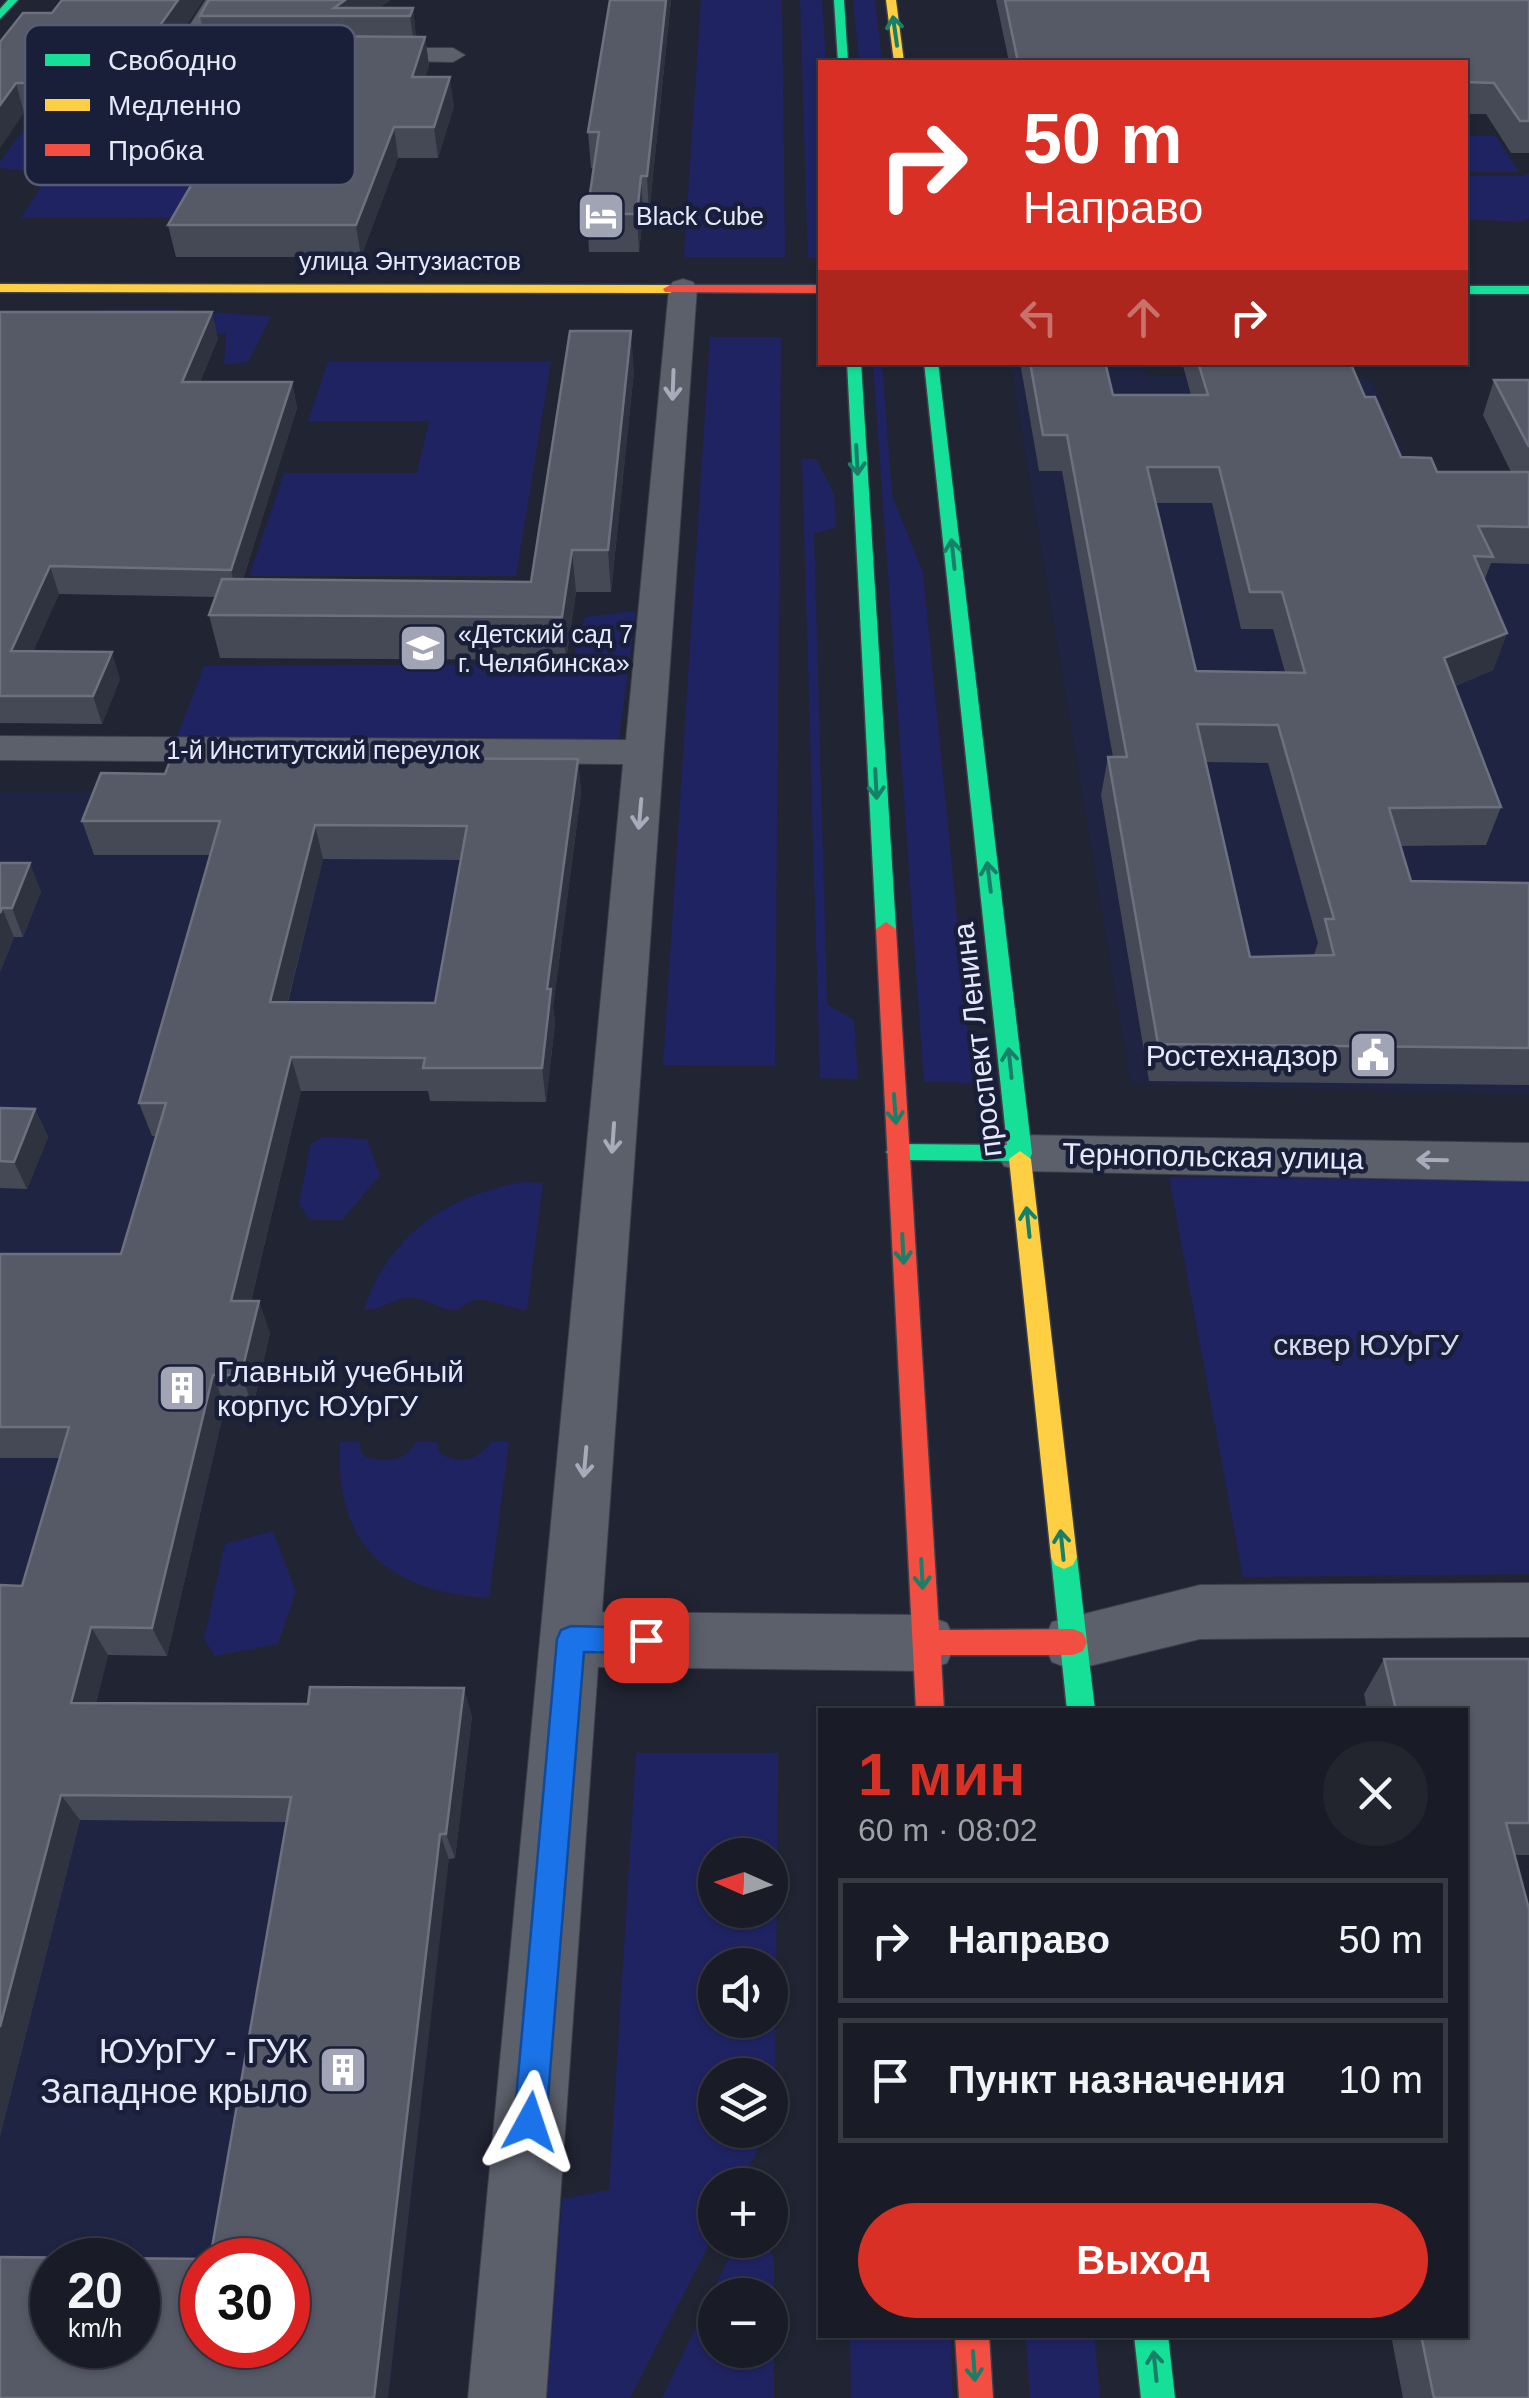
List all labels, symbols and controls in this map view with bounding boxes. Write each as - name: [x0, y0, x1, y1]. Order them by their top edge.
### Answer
- one-way arrow: [885, 16, 904, 48]
- legend: [25, 25, 355, 185]
- text: Свободно: [108, 45, 237, 76]
- text: Медленно: [108, 90, 241, 121]
- icon: right: [858, 100, 988, 230]
- text: 50 m: [1023, 100, 1183, 178]
- text: Пробка: [108, 135, 204, 166]
- text: Направо: [1023, 182, 1203, 233]
- hotel icon: Black Cube: [575, 190, 627, 242]
- place label: Black Cube: [636, 202, 764, 230]
- street label: улица Энтузиастов: [299, 247, 521, 275]
- icon: left: [1011, 290, 1066, 345]
- icon: ahead: [1116, 290, 1171, 345]
- icon: right: [1221, 290, 1276, 345]
- one-way arrow: [664, 369, 683, 401]
- one-way arrow: [848, 443, 867, 475]
- one-way arrow: [943, 539, 962, 571]
- place label: «Детский сад 7 г. Челябинска»: [458, 620, 633, 677]
- school or university icon: «Детский сад 7 г. Челябинска»: [397, 622, 449, 674]
- street label: 1-й Институтский переулок: [166, 736, 481, 764]
- one-way arrow: [867, 768, 886, 800]
- one-way arrow: [630, 797, 649, 829]
- one-way arrow: [979, 862, 998, 894]
- street label: проспект Ленина: [946, 921, 1008, 1159]
- public building icon: Ростехнадзор: [1347, 1029, 1399, 1081]
- place label: Ростехнадзор: [1146, 1039, 1338, 1072]
- one-way arrow: [1000, 1048, 1019, 1080]
- one-way arrow: [885, 1092, 904, 1124]
- one-way arrow: [603, 1121, 622, 1153]
- street label: Тернопольская улица: [1062, 1137, 1364, 1175]
- one-way arrow: [1416, 1151, 1448, 1170]
- one-way arrow: [1018, 1206, 1037, 1238]
- one-way arrow: [894, 1233, 913, 1265]
- park label: сквер ЮУрГУ: [1273, 1328, 1460, 1361]
- place label: Главный учебный корпус ЮУрГУ: [217, 1355, 464, 1422]
- building icon: Главный учебный корпус ЮУрГУ: [156, 1362, 208, 1414]
- one-way arrow: [576, 1445, 595, 1477]
- one-way arrow: [1053, 1529, 1072, 1562]
- one-way arrow: [913, 1557, 932, 1589]
- pin: [604, 1598, 689, 1683]
- icon: arrive: [619, 1613, 674, 1668]
- text: 1 мин: [858, 1741, 1026, 1808]
- button: close: [1323, 1741, 1428, 1846]
- text: 60 m · 08:02: [858, 1812, 1038, 1848]
- north arrow: [698, 1838, 788, 1928]
- map controls: [698, 1838, 788, 2368]
- icon: right: [863, 1913, 918, 1968]
- text: Направо: [948, 1919, 1110, 1961]
- text: 50 m: [1339, 1919, 1423, 1961]
- button: sound: [698, 1948, 788, 2038]
- place label: ЮУрГУ - ГУК Западное крыло: [40, 2031, 309, 2110]
- building icon: ЮУрГУ - ГУК Западное крыло: [317, 2044, 369, 2096]
- icon: arrive: [863, 2053, 918, 2108]
- button: layers: [698, 2058, 788, 2148]
- text: Пункт назначения: [948, 2059, 1286, 2101]
- text: 10 m: [1339, 2059, 1423, 2101]
- position arrow: [478, 2070, 582, 2174]
- button: +: [698, 2168, 788, 2258]
- button: Выход: [858, 2203, 1428, 2318]
- speed limit sign: 30: [180, 2238, 310, 2368]
- text: 20: [67, 2263, 123, 2319]
- button: −: [698, 2278, 788, 2368]
- text: km/h: [68, 2314, 122, 2342]
- one-way arrow: [965, 2350, 984, 2382]
- one-way arrow: [1145, 2351, 1164, 2383]

